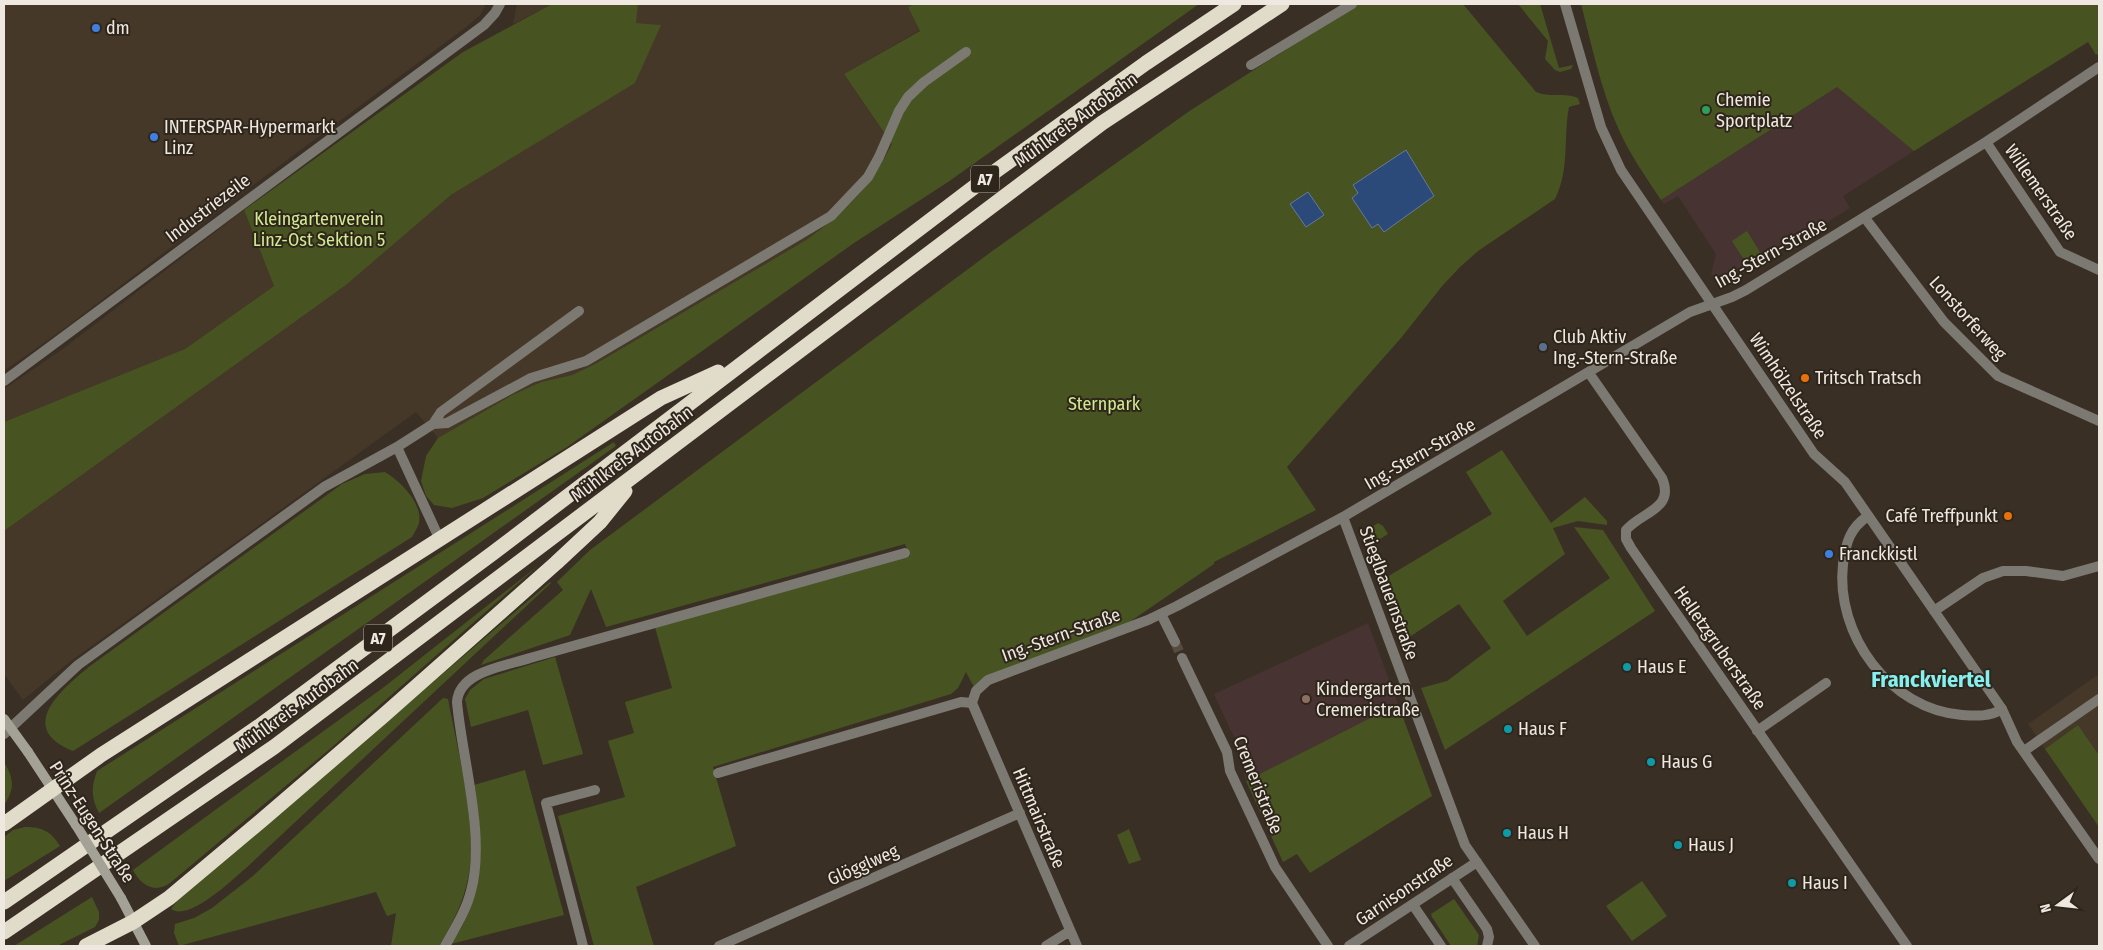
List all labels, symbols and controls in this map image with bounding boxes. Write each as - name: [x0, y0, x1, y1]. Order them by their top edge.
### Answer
- place label: dm: [106, 17, 130, 39]
- marker: dm: [90, 22, 102, 34]
- street label: Mühlkreis Autobahn: [1010, 68, 1142, 172]
- place label: Chemie Sportplatz: [1716, 89, 1792, 132]
- marker: Chemie Sportplatz: [1700, 104, 1712, 116]
- place label: INTERSPAR-Hypermarkt Linz: [164, 116, 336, 159]
- marker: INTERSPAR-Hypermarkt Linz: [148, 131, 160, 143]
- street label: Willemerstraße: [2000, 140, 2082, 244]
- road number: A7: [971, 165, 999, 192]
- street label: Industriezeile: [161, 169, 255, 247]
- park label: Kleingartenverein Linz-Ost Sektion 5: [253, 208, 385, 251]
- street label: Ing.-Stern-Straße: [1711, 213, 1831, 293]
- street label: Lonstorferweg: [1925, 272, 2012, 365]
- place label: Club Aktiv Ing.-Stern-Straße: [1553, 326, 1678, 369]
- street label: Wimhölzelstraße: [1744, 329, 1832, 443]
- marker: Club Aktiv Ing.-Stern-Straße: [1537, 341, 1549, 353]
- place label: Tritsch Tratsch: [1815, 367, 1922, 389]
- marker: Tritsch Tratsch: [1799, 372, 1811, 384]
- park label: Sternpark: [1068, 393, 1141, 415]
- street label: Mühlkreis Autobahn: [567, 401, 697, 507]
- street label: Ing.-Stern-Straße: [1361, 413, 1480, 495]
- place label: Café Treffpunkt: [1886, 505, 1998, 527]
- marker: Café Treffpunkt: [2002, 510, 2014, 522]
- street label: Stieglbauernstraße: [1355, 523, 1423, 663]
- place label: Franckkistl: [1839, 543, 1918, 565]
- marker: Franckkistl: [1823, 548, 1835, 560]
- street label: Helletzgruberstraße: [1669, 582, 1771, 714]
- street label: Ing.-Stern-Straße: [999, 603, 1123, 667]
- road number: A7: [364, 624, 392, 651]
- street label: Mühlkreis Autobahn: [231, 654, 363, 758]
- place label: Haus E: [1637, 656, 1687, 678]
- marker: Haus E: [1621, 661, 1633, 673]
- district label: Franckviertel: [1871, 666, 1992, 693]
- place label: Kindergarten Cremeristraße: [1316, 678, 1420, 721]
- marker: Kindergarten Cremeristraße: [1300, 693, 1312, 705]
- place label: Haus F: [1518, 718, 1567, 740]
- marker: Haus F: [1502, 723, 1514, 735]
- street label: Cremeristraße: [1228, 733, 1288, 837]
- place label: Haus G: [1661, 751, 1712, 773]
- marker: Haus G: [1645, 756, 1657, 768]
- street label: Prinz-Eugen-Straße: [45, 757, 140, 887]
- street label: Hittmairstraße: [1008, 764, 1070, 872]
- place label: Haus H: [1517, 822, 1569, 844]
- marker: Haus H: [1501, 827, 1513, 839]
- place label: Haus J: [1688, 834, 1734, 856]
- street label: Glögglweg: [824, 839, 902, 890]
- marker: Haus J: [1672, 839, 1684, 851]
- street label: Garnisonstraße: [1351, 849, 1457, 931]
- place label: Haus I: [1802, 872, 1848, 894]
- marker: Haus I: [1786, 877, 1798, 889]
- north arrow: [2033, 880, 2083, 930]
- text: N: [2037, 902, 2055, 914]

